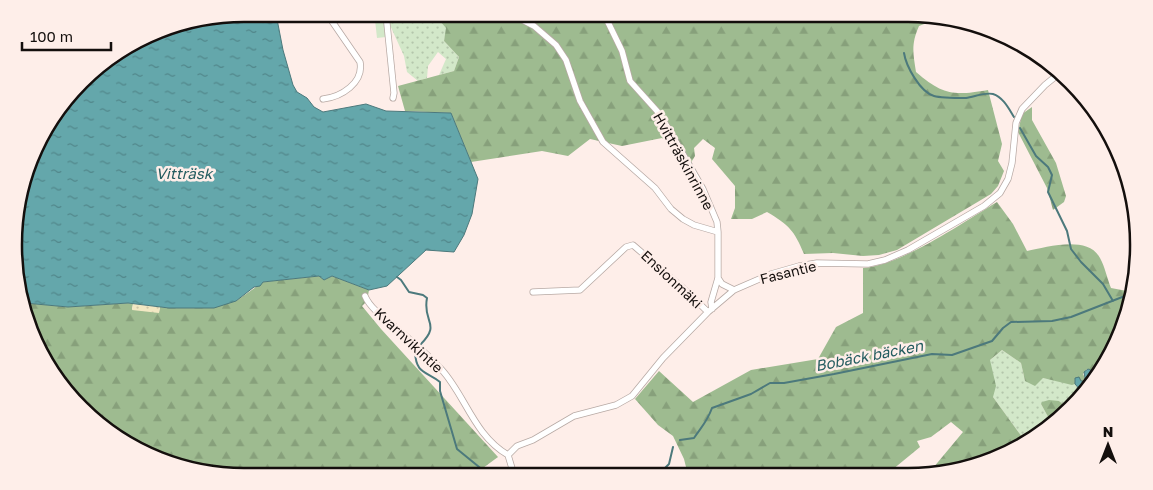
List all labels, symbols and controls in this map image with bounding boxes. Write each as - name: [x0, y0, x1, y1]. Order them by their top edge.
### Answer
- scale bar: [22, 20, 111, 52]
- text: 100 m: [30, 27, 73, 45]
- street label: Hvitträskinrinne: [650, 109, 718, 213]
- water label: Vitträsk: [156, 164, 214, 182]
- street label: Ensionmäki: [638, 246, 706, 312]
- street label: Fasantie: [758, 257, 818, 287]
- street label: Kvarnvikintie: [371, 304, 447, 376]
- water label: Bobäck bäcken: [814, 336, 925, 374]
- north arrow: [1083, 420, 1133, 470]
- text: N: [1103, 423, 1113, 440]

